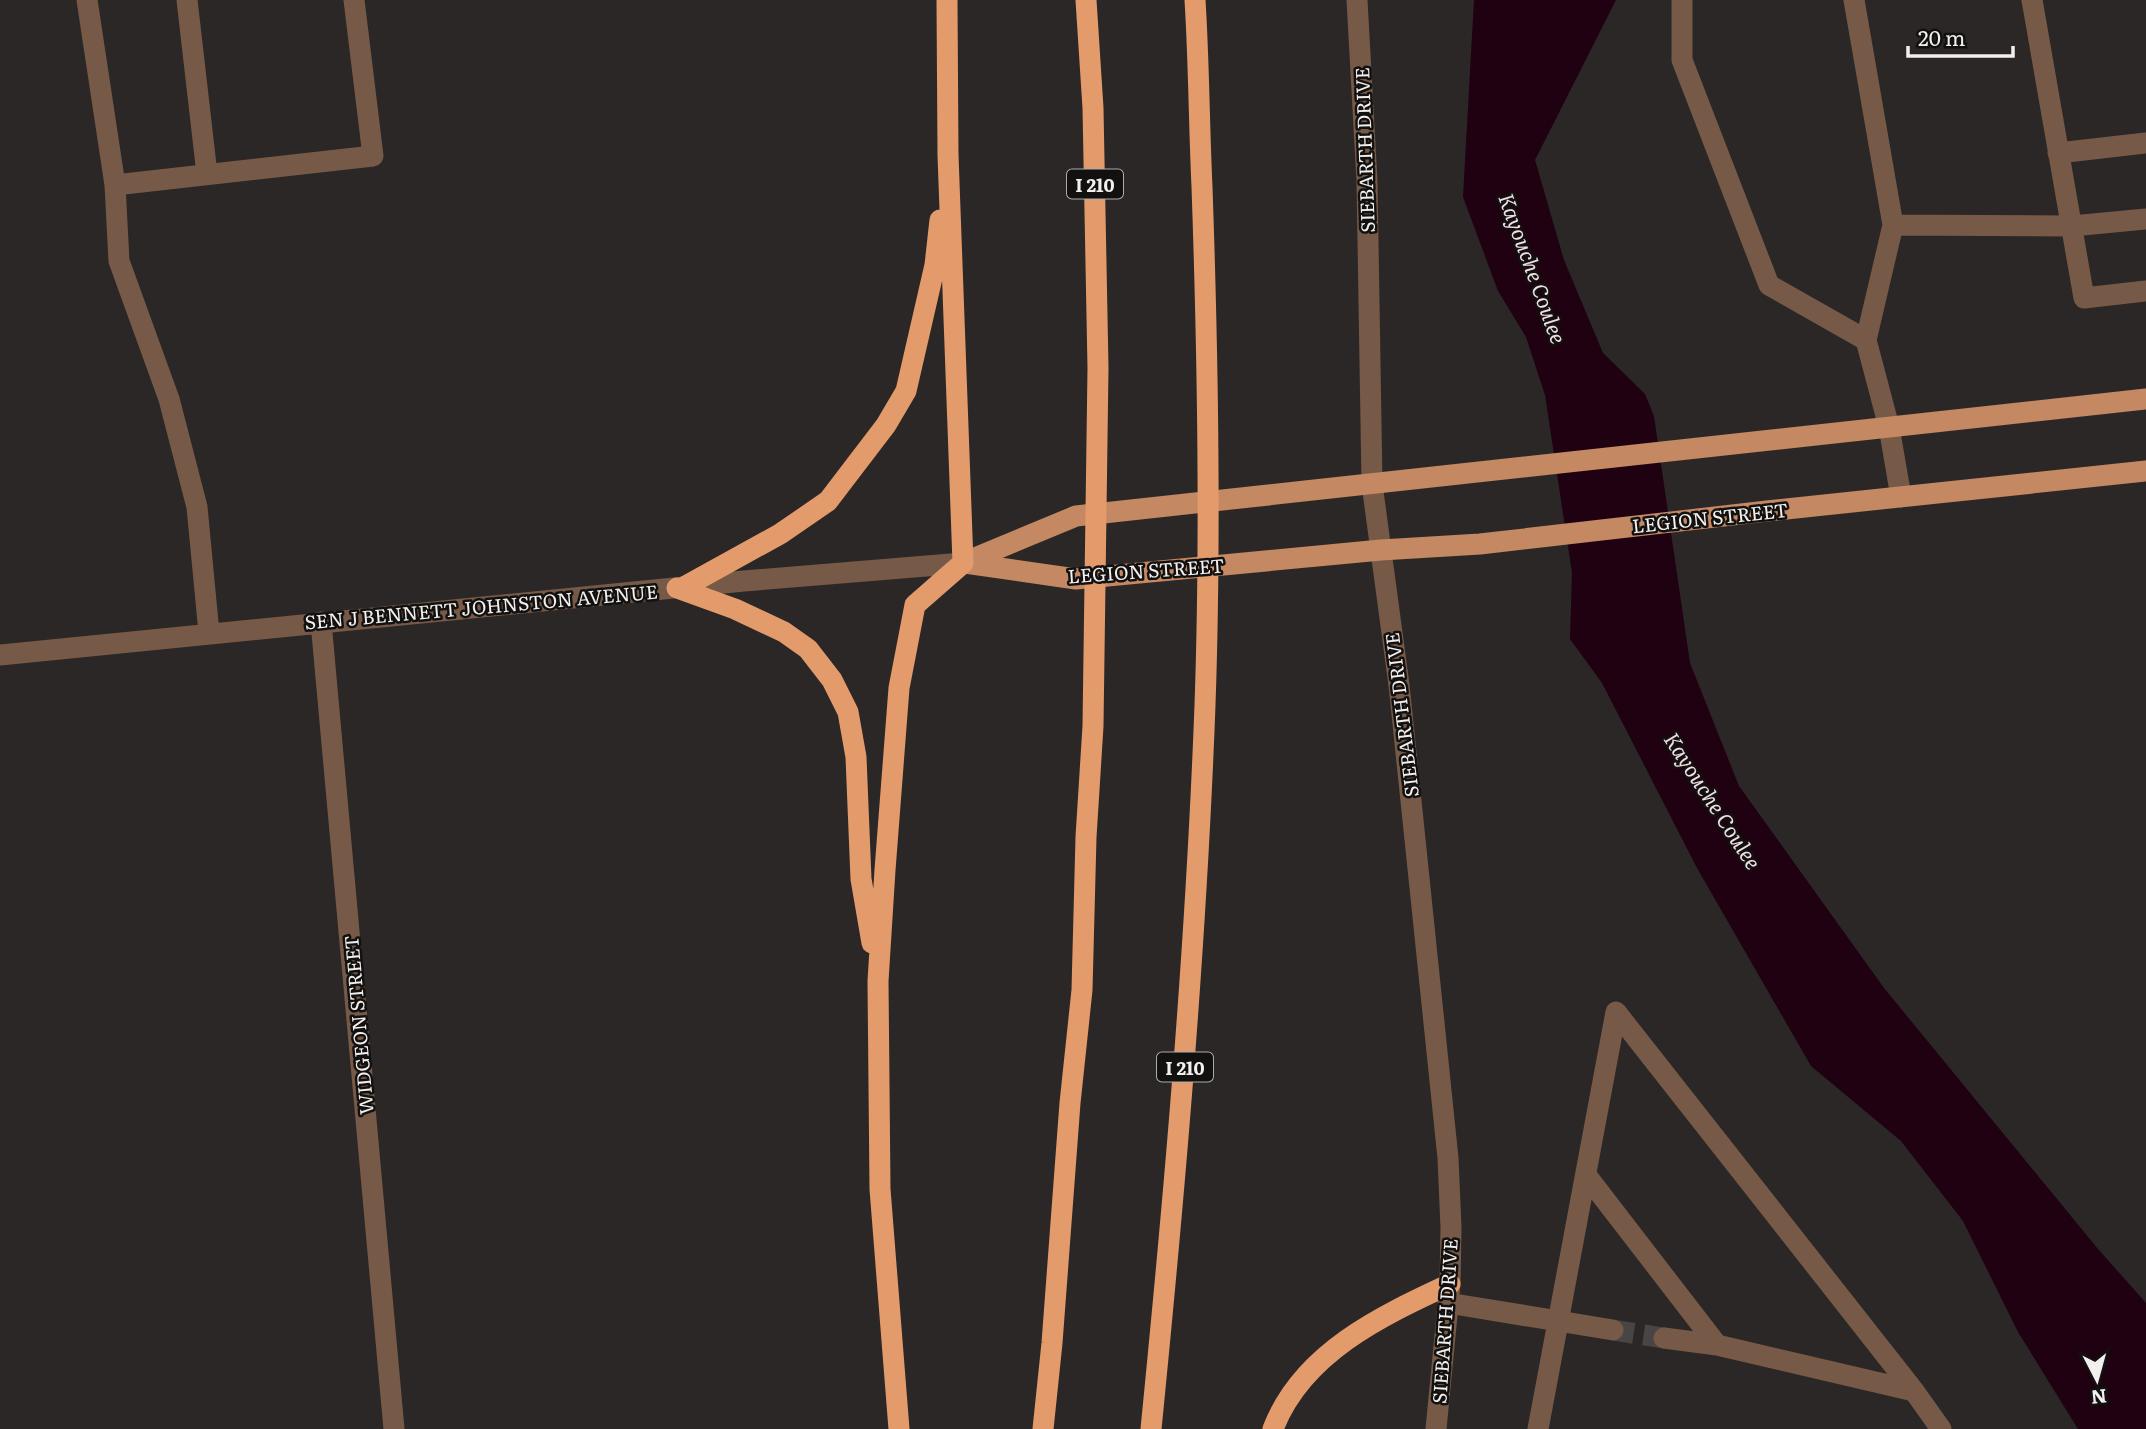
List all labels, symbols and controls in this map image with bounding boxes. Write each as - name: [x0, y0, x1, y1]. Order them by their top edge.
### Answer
- scale bar: [1908, 14, 2013, 58]
- text: 20 m: [1918, 21, 1965, 52]
- street label: SIEBARTH DRIVE: [1347, 67, 1381, 233]
- road number: I 210: [1067, 169, 1123, 198]
- water label: Kayouche Coulee: [1492, 188, 1576, 348]
- street label: LEGION STREET: [1631, 495, 1789, 539]
- street label: LEGION STREET: [1067, 551, 1225, 589]
- street label: SEN J BENNETT JOHNSTON AVENUE: [303, 577, 659, 635]
- street label: SIEBARTH DRIVE: [1377, 631, 1425, 799]
- water label: Kayouche Coulee: [1658, 725, 1770, 875]
- street label: WIDGEON STREET: [336, 934, 380, 1116]
- road number: I 210: [1157, 1052, 1213, 1082]
- street label: SIEBARTH DRIVE: [1424, 1237, 1464, 1405]
- north arrow: [2062, 1345, 2132, 1415]
- text: N: [2089, 1383, 2108, 1413]

